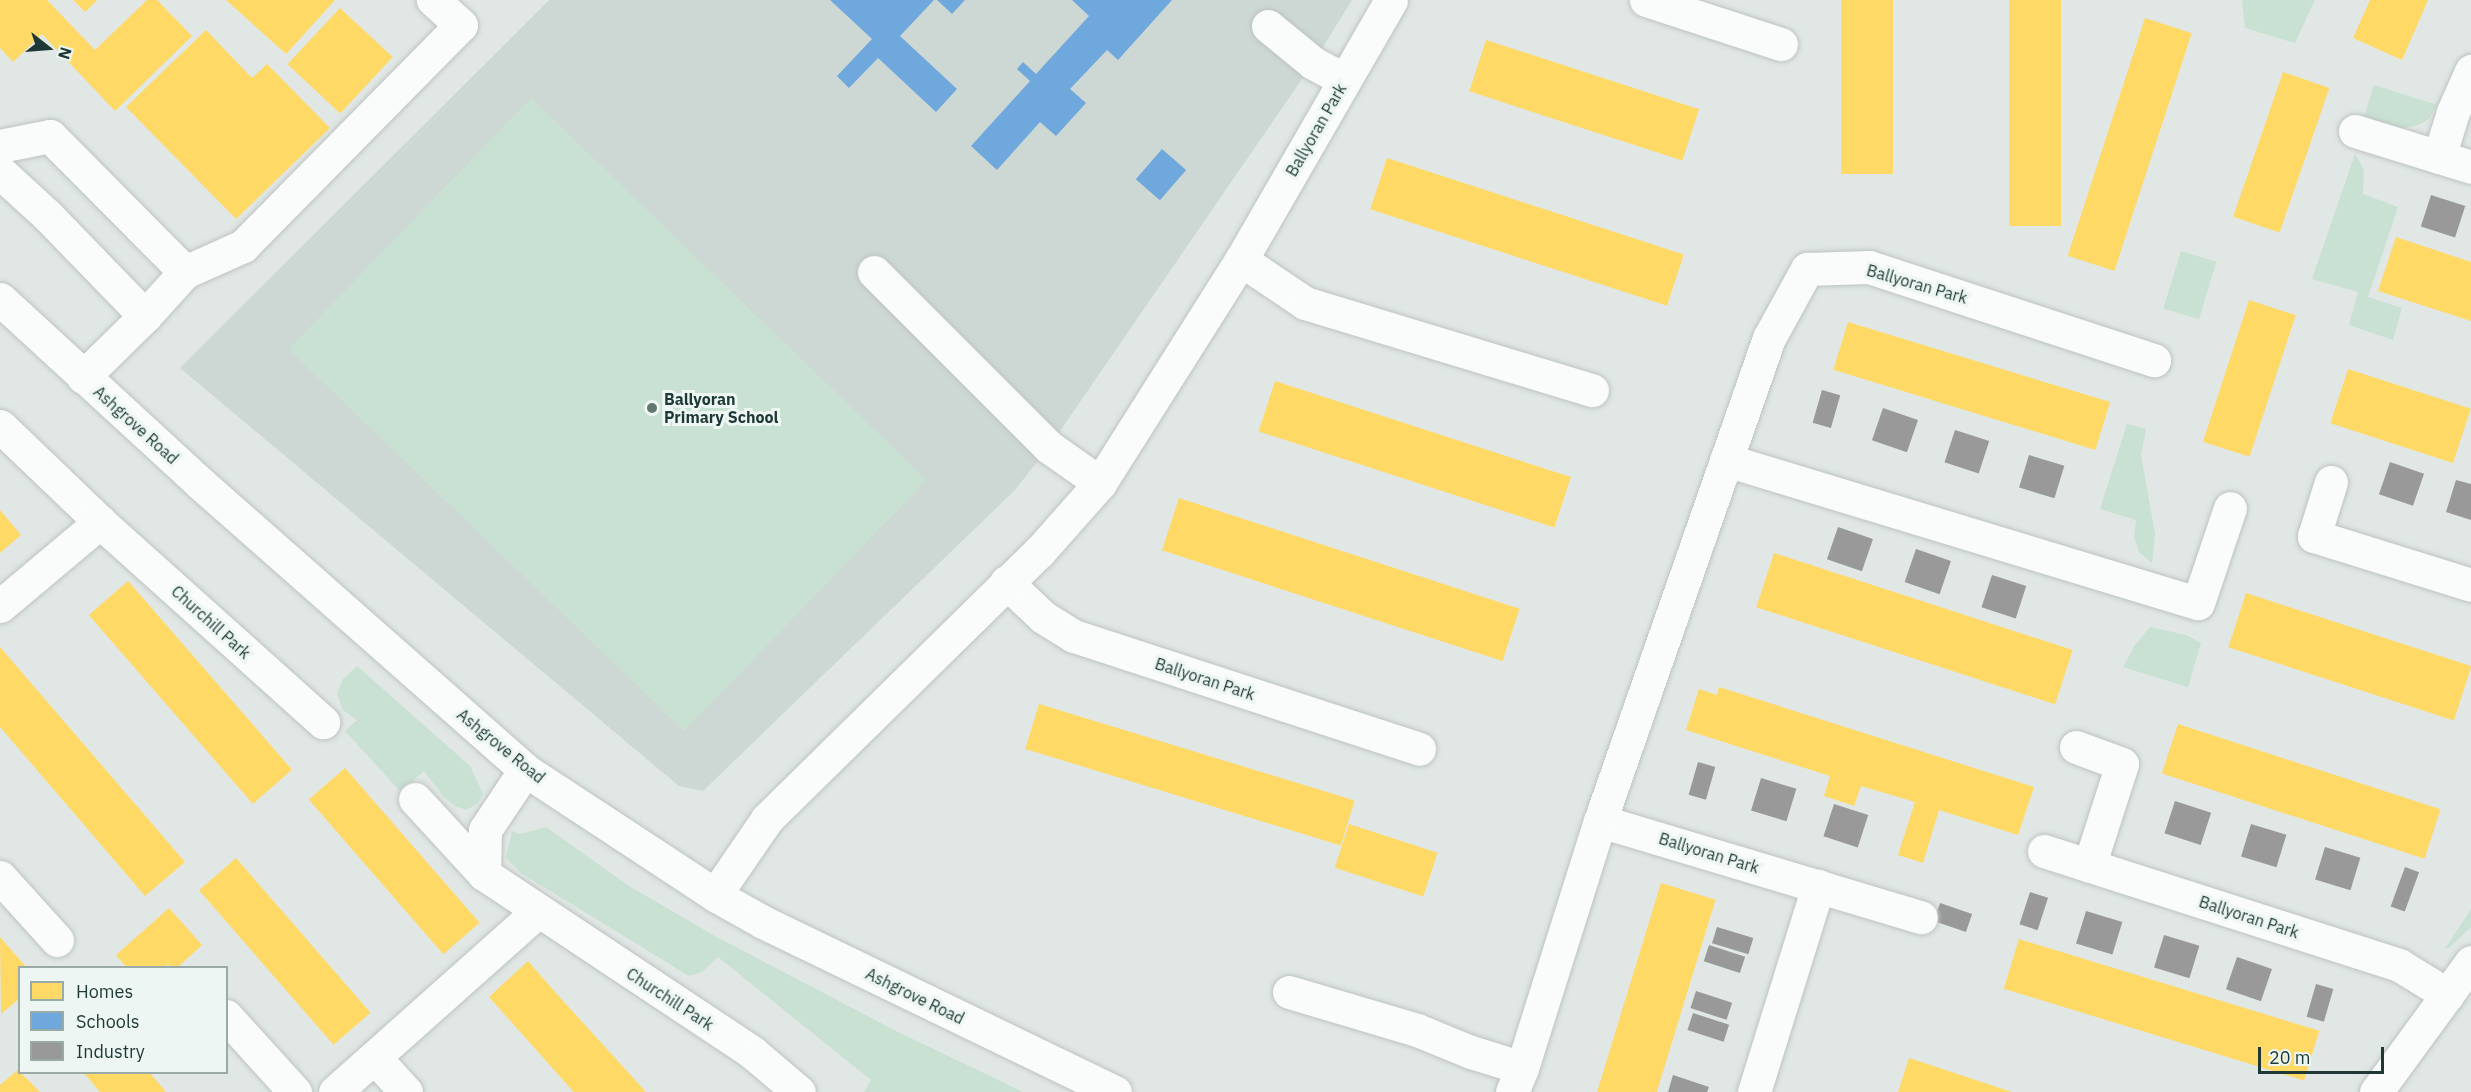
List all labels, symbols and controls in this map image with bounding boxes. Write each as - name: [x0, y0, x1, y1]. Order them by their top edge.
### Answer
- north arrow: [18, 18, 78, 78]
- text: N: [54, 45, 76, 62]
- street label: Ballyoran Park: [1282, 80, 1350, 180]
- street label: Ballyoran Park: [1864, 260, 1970, 308]
- street label: Ashgrove Road: [90, 382, 182, 468]
- place label: Ballyoran Primary School: [664, 389, 778, 427]
- marker: Ballyoran Primary School: [645, 401, 659, 415]
- street label: Churchill Park: [167, 581, 255, 663]
- street label: Ballyoran Park: [1153, 654, 1257, 704]
- street label: Ashgrove Road: [453, 705, 549, 787]
- street label: Ballyoran Park: [1657, 829, 1761, 877]
- street label: Ballyoran Park: [2197, 892, 2301, 942]
- street label: Churchill Park: [623, 964, 717, 1034]
- street label: Ashgrove Road: [863, 964, 967, 1028]
- legend: [18, 966, 228, 1074]
- text: Homes: [76, 980, 133, 1003]
- text: Schools: [76, 1010, 140, 1033]
- scale bar: [2261, 1035, 2387, 1073]
- text: Industry: [76, 1040, 145, 1063]
- text: 20 m: [2269, 1046, 2311, 1069]

